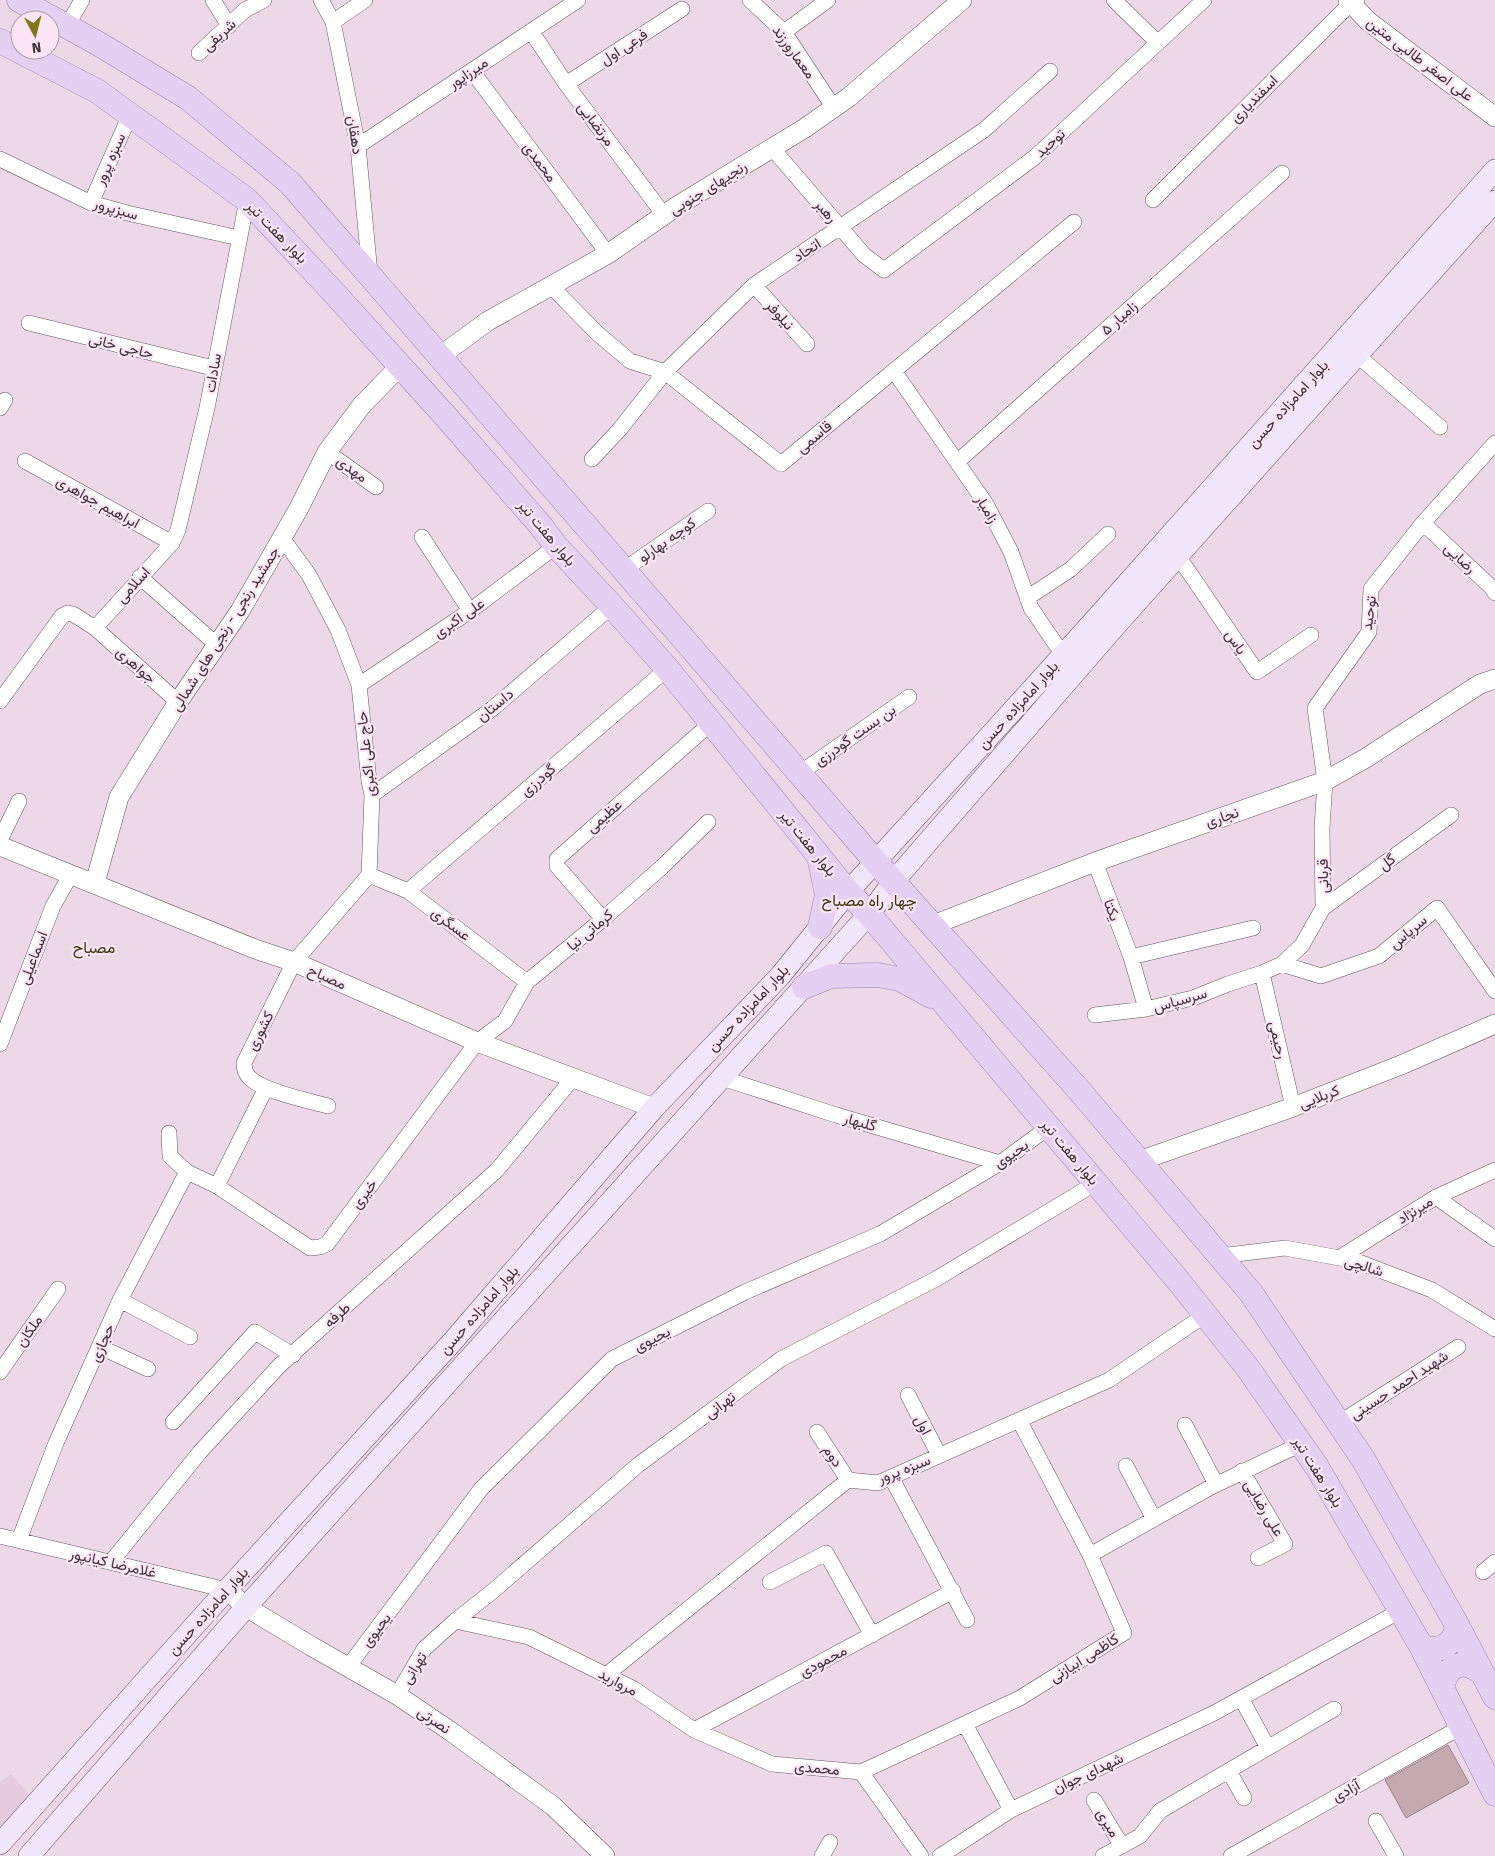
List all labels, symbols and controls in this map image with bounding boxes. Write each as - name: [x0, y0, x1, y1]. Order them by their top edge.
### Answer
- north arrow: [10, 10, 60, 60]
- street label: علی اصغر طالبی متین: [1362, 13, 1477, 106]
- street label: شریفی: [198, 15, 240, 56]
- street label: معمارورزند: [769, 22, 819, 82]
- street label: فرعی اول: [597, 25, 652, 70]
- text: N: [31, 38, 42, 56]
- street label: میرزاپور: [444, 53, 492, 94]
- street label: اسفندیاری: [1226, 71, 1282, 127]
- street label: مرتضایی: [573, 98, 618, 150]
- street label: دهقان: [343, 114, 367, 156]
- street label: توحید: [1031, 124, 1069, 161]
- street label: سبزه پرور: [90, 130, 130, 189]
- street label: محمدی: [518, 138, 561, 186]
- street label: رنجیهای جنوبی: [666, 157, 751, 220]
- street label: سبزپرور: [90, 194, 140, 225]
- street label: رهبر: [810, 195, 841, 226]
- street label: بلوار هفت تیر: [242, 196, 311, 267]
- street label: اتحاد: [790, 234, 824, 266]
- street label: نیلوفر: [761, 296, 798, 334]
- street label: زامیار ۵: [1097, 297, 1141, 339]
- street label: حاجی خانی: [87, 329, 155, 364]
- street label: سادات: [201, 352, 225, 394]
- street label: بلوار امامزاده حسن: [1244, 356, 1333, 452]
- street label: قاسمی: [792, 417, 836, 458]
- street label: مهدی: [332, 452, 371, 487]
- street label: ابراهیم جواهری: [53, 472, 143, 533]
- street label: زامیار: [971, 491, 1002, 527]
- street label: بلوار هفت تیر: [514, 496, 580, 570]
- street label: کوچه بهارلو: [635, 513, 700, 567]
- street label: رضایی: [1440, 539, 1480, 578]
- street label: جمشید رنجی - رنجی های شمالی: [167, 543, 284, 715]
- street label: اسلامی: [112, 563, 155, 607]
- street label: علی اکبری: [430, 594, 489, 643]
- street label: توحید: [1358, 594, 1380, 631]
- street label: یاس: [1220, 626, 1251, 659]
- street label: جواهری: [112, 643, 160, 688]
- street label: بلوار امامزاده حسن: [974, 657, 1063, 753]
- street label: داستان: [473, 685, 517, 725]
- street label: بن بست گودرزی: [811, 700, 900, 771]
- street label: حاج علی اکبری: [353, 710, 381, 798]
- street label: گودرزی: [517, 759, 560, 801]
- street label: عظیمی: [582, 795, 627, 837]
- street label: نجاری: [1203, 803, 1241, 832]
- street label: بلوار هفت تیر: [775, 805, 840, 880]
- street label: گل: [1375, 850, 1399, 874]
- street label: قربانی: [1314, 858, 1333, 893]
- district label: چهار راه مصباح: [821, 891, 917, 912]
- street label: یکتا: [1100, 896, 1124, 924]
- street label: عسگری: [427, 903, 474, 945]
- street label: کرمانی نیا: [563, 905, 618, 955]
- street label: سرپاس: [1385, 911, 1431, 954]
- street label: اسماعیلی: [15, 929, 52, 988]
- district label: مصباح: [73, 938, 115, 959]
- street label: مصباح: [304, 961, 349, 995]
- street label: بلوار امامزاده حسن: [703, 961, 793, 1056]
- street label: سرسپاس: [1151, 984, 1210, 1017]
- street label: کشوری: [243, 1008, 279, 1054]
- street label: رحیمی: [1264, 1019, 1291, 1061]
- street label: کربلایی: [1296, 1081, 1343, 1114]
- street label: گلبهار: [841, 1109, 879, 1135]
- street label: بلوار هفت تیر: [1037, 1115, 1103, 1189]
- street label: یحیوی: [990, 1136, 1032, 1173]
- street label: خیری: [347, 1176, 382, 1213]
- street label: میرنژاد: [1394, 1192, 1436, 1228]
- street label: شالچی: [1342, 1252, 1386, 1281]
- street label: بلوار امامزاده حسن: [436, 1262, 523, 1359]
- street label: طرفه: [320, 1298, 354, 1331]
- street label: ملکان: [12, 1312, 46, 1350]
- street label: حجازی: [86, 1321, 119, 1365]
- street label: یحیوی: [631, 1322, 674, 1357]
- street label: شهید احمد حسینی: [1346, 1346, 1452, 1424]
- street label: تهرانی: [701, 1387, 740, 1423]
- street label: اول: [910, 1412, 936, 1438]
- street label: بلوار هفت تیر: [1288, 1432, 1347, 1511]
- street label: دوم: [818, 1442, 847, 1471]
- street label: سبزه پرور: [874, 1451, 933, 1489]
- street label: علی رضایی: [1239, 1476, 1288, 1540]
- street label: غلامرضا کیانپور: [67, 1544, 158, 1583]
- street label: بلوار امامزاده حسن: [164, 1563, 253, 1659]
- street label: یحیوی: [357, 1609, 396, 1651]
- street label: کاظمی ابیازنی: [1046, 1629, 1123, 1687]
- street label: محمودی: [796, 1641, 850, 1682]
- street label: تهرانی: [397, 1648, 432, 1688]
- street label: مروارید: [595, 1664, 641, 1700]
- street label: نصرتی: [413, 1702, 454, 1738]
- street label: شهدای جوان: [1050, 1749, 1127, 1798]
- street label: محمدی: [794, 1757, 840, 1780]
- street label: آزادی: [1329, 1775, 1365, 1807]
- street label: میری: [1092, 1805, 1124, 1841]

